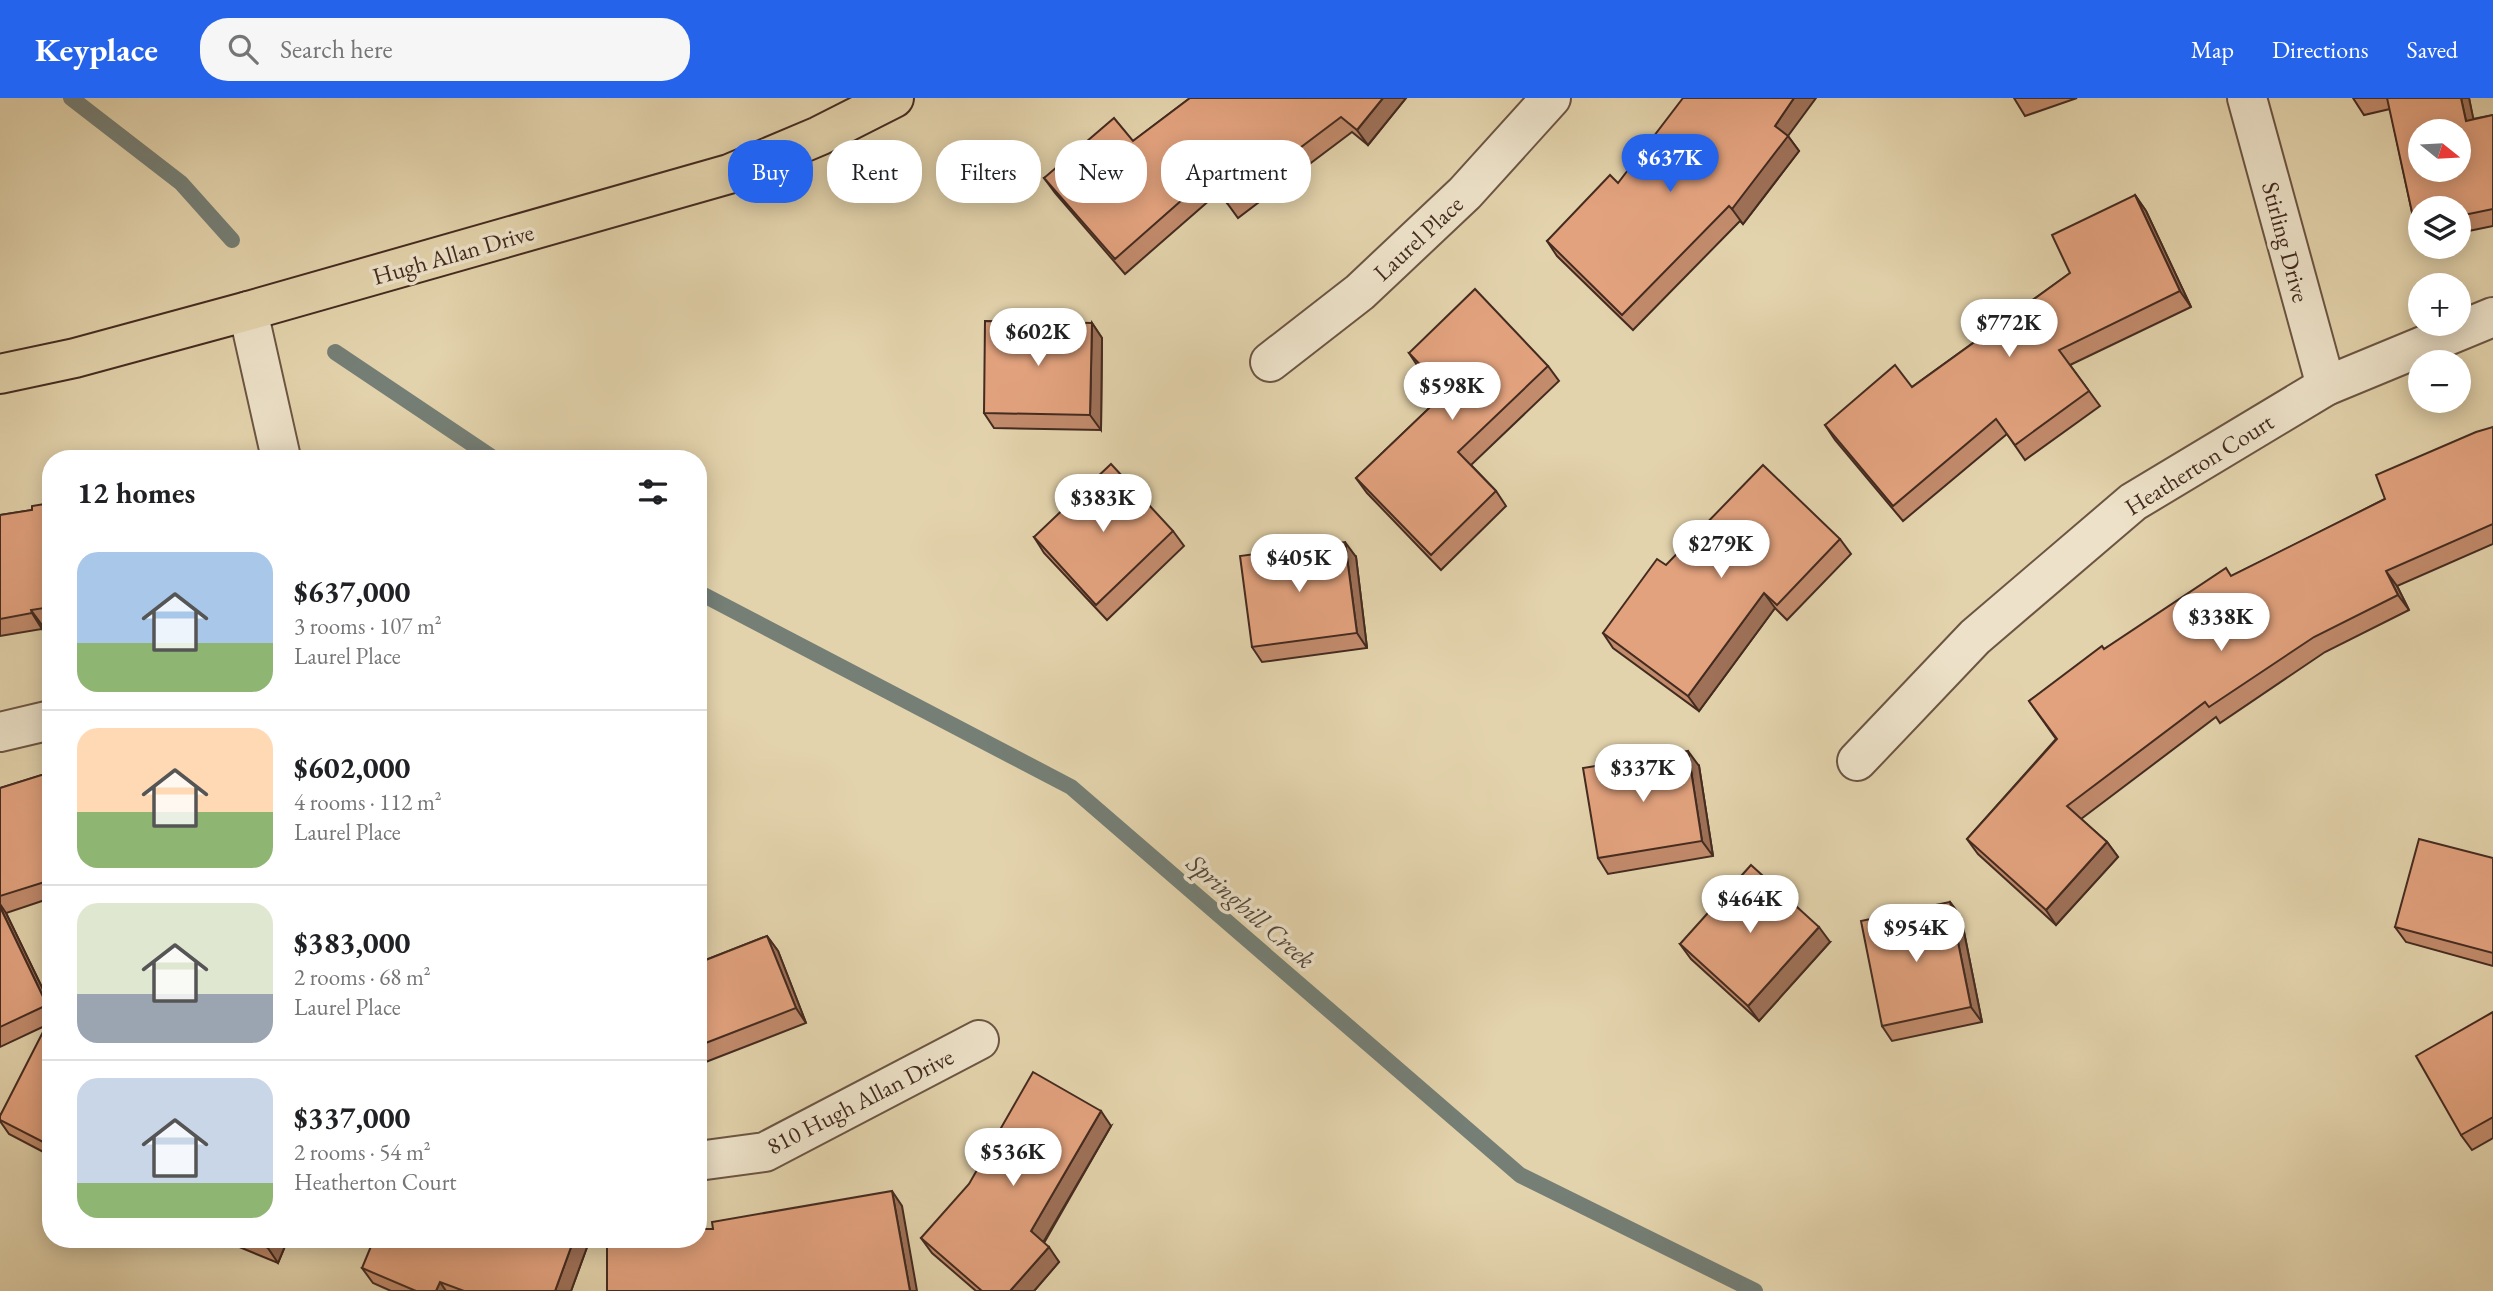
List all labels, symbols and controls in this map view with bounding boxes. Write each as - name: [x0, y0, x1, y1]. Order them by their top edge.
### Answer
- search box: [200, 18, 690, 81]
- text: Keyplace: [35, 28, 158, 71]
- icon: search: [224, 30, 262, 68]
- text: Search here: [280, 32, 393, 66]
- text: Map: [2191, 34, 2234, 65]
- text: Directions: [2272, 34, 2369, 65]
- text: Saved: [2407, 34, 2458, 65]
- north arrow: [2408, 119, 2471, 182]
- map controls: [2408, 119, 2471, 413]
- pin: $637K: [1621, 134, 1719, 194]
- chip: Buy: [728, 140, 813, 203]
- chip: Rent: [827, 140, 922, 203]
- chip: Filters: [936, 140, 1041, 203]
- chip: New: [1055, 140, 1147, 203]
- chip: Apartment: [1161, 140, 1311, 203]
- text: $637K: [1638, 142, 1702, 172]
- street label: Stirling Drive: [2255, 178, 2317, 306]
- street label: Laurel Place: [1367, 189, 1469, 287]
- button: layers: [2408, 196, 2471, 259]
- street label: Hugh Allan Drive: [369, 216, 537, 292]
- button: +: [2408, 273, 2471, 336]
- pin: $772K: [1960, 300, 2058, 359]
- text: $772K: [1977, 307, 2041, 337]
- pin: $602K: [989, 308, 1087, 368]
- text: $602K: [1006, 316, 1070, 346]
- button: −: [2408, 350, 2471, 413]
- pin: $598K: [1403, 362, 1501, 422]
- text: $598K: [1420, 370, 1484, 400]
- street label: Heatherton Court: [2119, 406, 2280, 522]
- text: 12 homes: [77, 473, 195, 512]
- icon: filters: [634, 473, 672, 511]
- pin: $383K: [1054, 474, 1152, 534]
- text: $383K: [1071, 482, 1135, 512]
- pin: $279K: [1672, 520, 1770, 580]
- text: $279K: [1689, 528, 1753, 558]
- pin: $405K: [1250, 534, 1348, 594]
- text: $405K: [1267, 542, 1331, 572]
- text: $637,000: [294, 572, 410, 611]
- icon: home: [133, 580, 217, 664]
- pin: $338K: [2172, 594, 2270, 653]
- text: $338K: [2189, 601, 2253, 631]
- text: 3 rooms · 107 m²: [294, 611, 442, 641]
- text: Laurel Place: [294, 641, 401, 671]
- pin: $337K: [1594, 744, 1692, 804]
- text: $602,000: [294, 748, 410, 787]
- text: $337K: [1611, 752, 1675, 782]
- icon: home: [133, 756, 217, 840]
- text: 4 rooms · 112 m²: [294, 787, 442, 817]
- text: Laurel Place: [294, 817, 401, 847]
- water label: Springhill Creek: [1179, 845, 1322, 976]
- pin: $464K: [1701, 876, 1799, 935]
- text: $464K: [1718, 883, 1782, 913]
- pin: $954K: [1867, 904, 1965, 964]
- text: $954K: [1884, 912, 1948, 942]
- text: $383,000: [294, 923, 410, 962]
- icon: home: [133, 931, 217, 1015]
- text: 2 rooms · 68 m²: [294, 962, 431, 992]
- text: Laurel Place: [294, 992, 401, 1022]
- street label: 810 Hugh Allan Drive: [761, 1041, 959, 1161]
- text: $337,000: [294, 1098, 410, 1137]
- icon: home: [133, 1106, 217, 1190]
- pin: $536K: [964, 1128, 1062, 1188]
- text: $536K: [981, 1136, 1045, 1166]
- text: 2 rooms · 54 m²: [294, 1137, 431, 1167]
- text: Heatherton Court: [294, 1167, 457, 1197]

